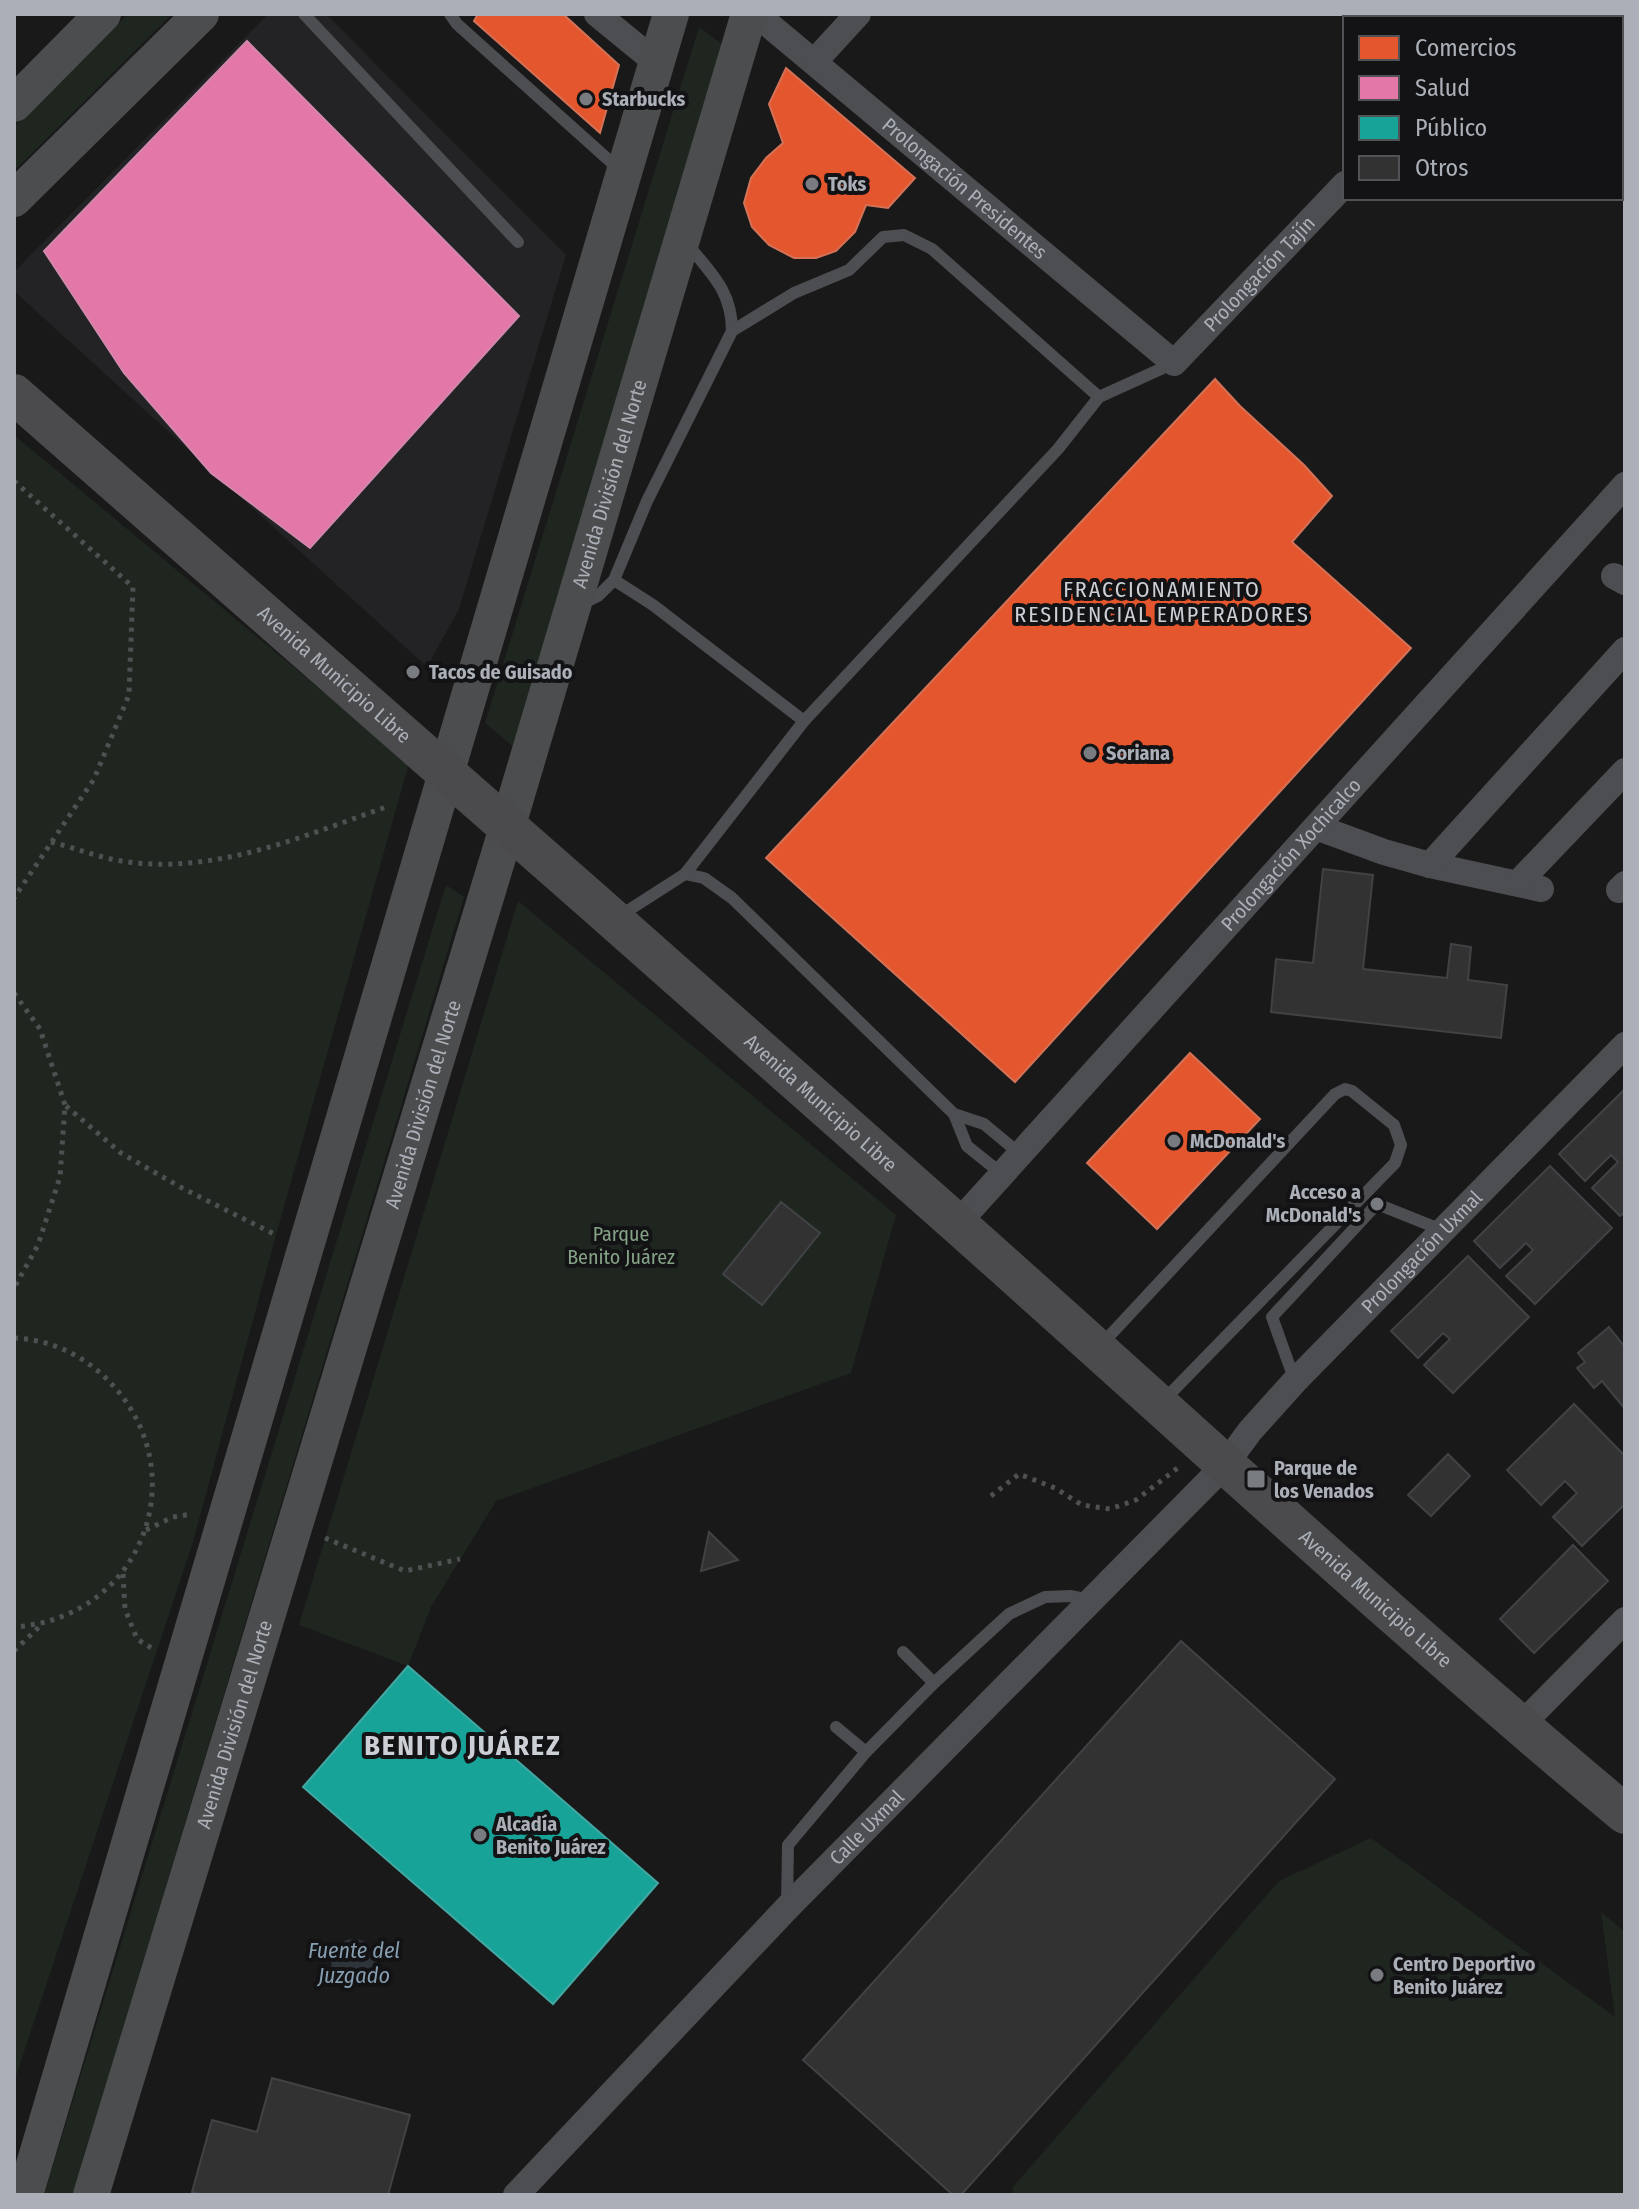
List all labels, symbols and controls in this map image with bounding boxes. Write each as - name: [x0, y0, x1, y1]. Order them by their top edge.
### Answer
- legend: [1343, 16, 1623, 200]
- text: Comercios: [1415, 34, 1517, 62]
- text: Salud: [1415, 74, 1470, 102]
- place label: Starbucks: [602, 87, 686, 111]
- marker: Starbucks: [577, 90, 595, 108]
- street label: Prolongación Presidentes: [878, 113, 1052, 264]
- text: Público: [1415, 114, 1487, 142]
- text: Otros: [1415, 154, 1469, 182]
- place label: Toks: [828, 172, 866, 196]
- marker: Toks: [803, 175, 821, 193]
- street label: Prolongación Tajín: [1199, 211, 1320, 336]
- street label: Avenida División del Norte: [567, 377, 652, 591]
- district label: FRACCIONAMIENTO RESIDENCIAL EMPERADORES: [1014, 576, 1310, 628]
- street label: Avenida Municipio Libre: [253, 601, 416, 748]
- place label: Tacos de Guisado: [429, 660, 573, 684]
- marker: Tacos de Guisado: [404, 663, 422, 681]
- place label: Soriana: [1106, 741, 1170, 765]
- marker: Soriana: [1081, 744, 1099, 762]
- street label: Prolongación Xochicalco: [1216, 773, 1366, 936]
- street label: Avenida División del Norte: [380, 997, 466, 1211]
- street label: Avenida Municipio Libre: [740, 1029, 902, 1177]
- place label: McDonald's: [1190, 1129, 1285, 1153]
- marker: McDonald's: [1165, 1132, 1183, 1150]
- place label: Acceso a McDonald's: [1266, 1180, 1361, 1227]
- street label: Prolongación Uxmal: [1356, 1186, 1487, 1318]
- marker: Acceso a McDonald's: [1368, 1195, 1386, 1213]
- park label: Parque Benito Juárez: [567, 1222, 675, 1269]
- place label: Parque de los Venados: [1274, 1456, 1374, 1503]
- marker: Parque de los Venados: [1245, 1468, 1267, 1490]
- street label: Avenida Municipio Libre: [1294, 1525, 1457, 1672]
- street label: Avenida División del Norte: [191, 1617, 277, 1831]
- district label: BENITO JUÁREZ: [364, 1728, 562, 1762]
- street label: Calle Uxmal: [825, 1785, 909, 1870]
- place label: Alcadía Benito Juárez: [495, 1812, 606, 1859]
- marker: Alcadía Benito Juárez: [471, 1826, 489, 1844]
- water label: Fuente del Juzgado: [308, 1937, 400, 1989]
- place label: Centro Deportivo Benito Juárez: [1393, 1952, 1536, 1999]
- marker: Centro Deportivo Benito Juárez: [1368, 1966, 1386, 1984]

